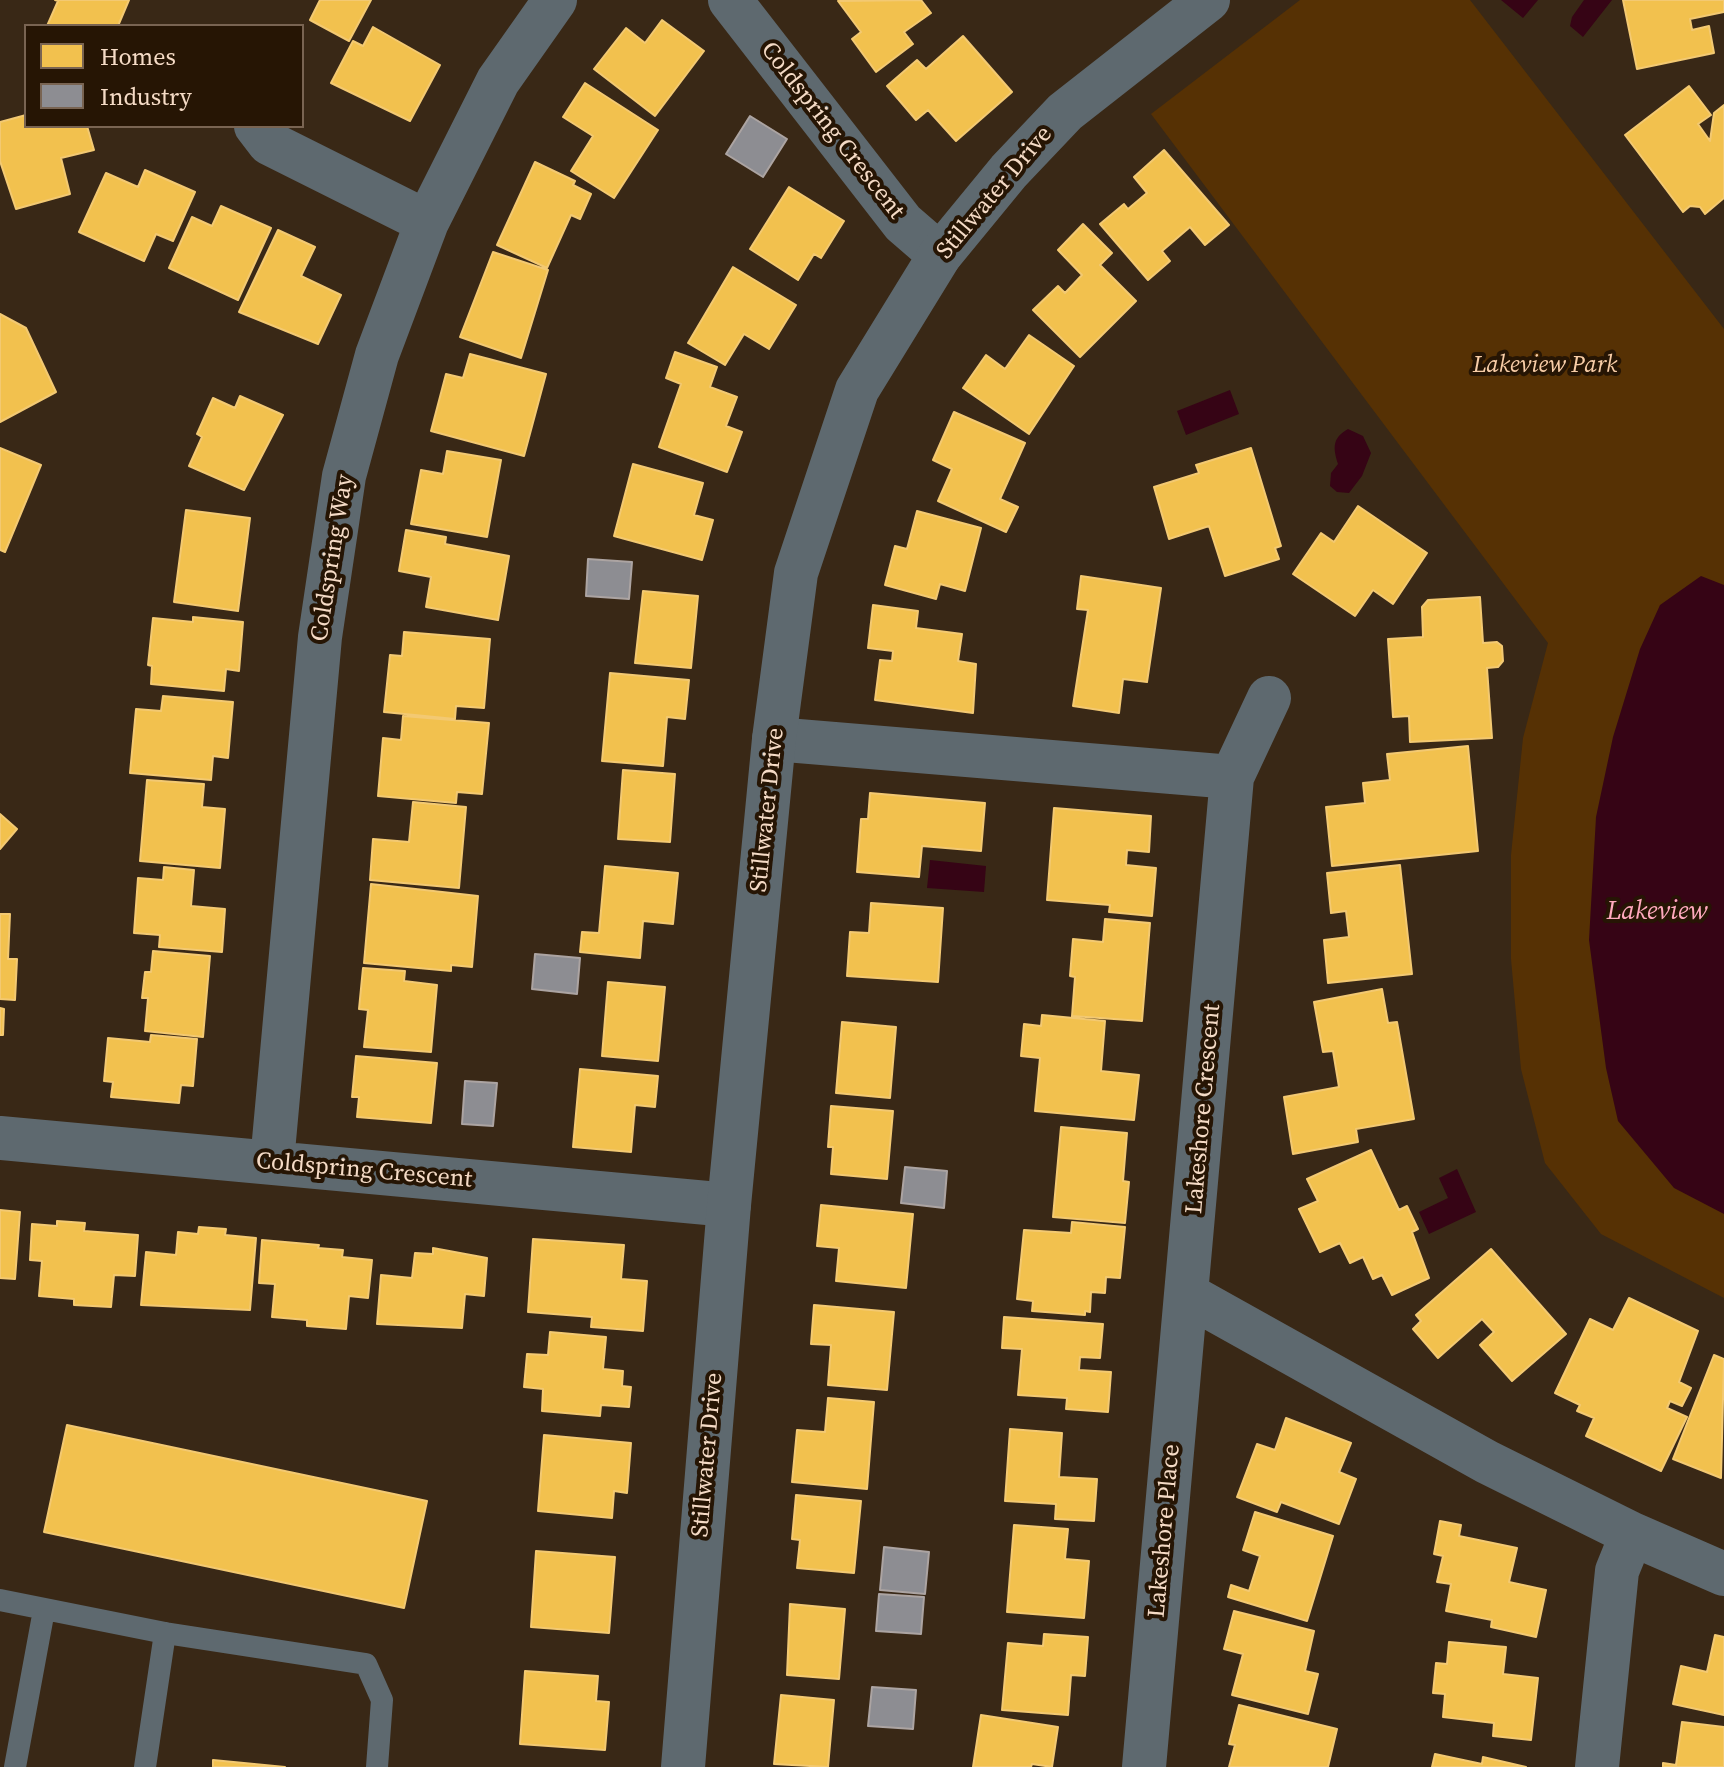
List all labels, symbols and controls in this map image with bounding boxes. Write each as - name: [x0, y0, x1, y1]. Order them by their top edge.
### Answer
- legend: [24, 24, 304, 128]
- street label: Coldspring Crescent: [754, 37, 910, 225]
- text: Homes: [100, 40, 176, 73]
- text: Industry: [100, 80, 192, 113]
- street label: Stillwater Drive: [931, 121, 1059, 265]
- park label: Lakeview Park: [1473, 352, 1617, 380]
- street label: Coldspring Way: [306, 473, 360, 643]
- street label: Stillwater Drive: [745, 727, 791, 893]
- water label: Lakeview: [1607, 896, 1707, 928]
- street label: Lakeshore Crescent: [1180, 1003, 1228, 1215]
- street label: Coldspring Crescent: [255, 1147, 473, 1195]
- street label: Stillwater Drive: [686, 1372, 730, 1538]
- street label: Lakeshore Place: [1143, 1443, 1187, 1619]

